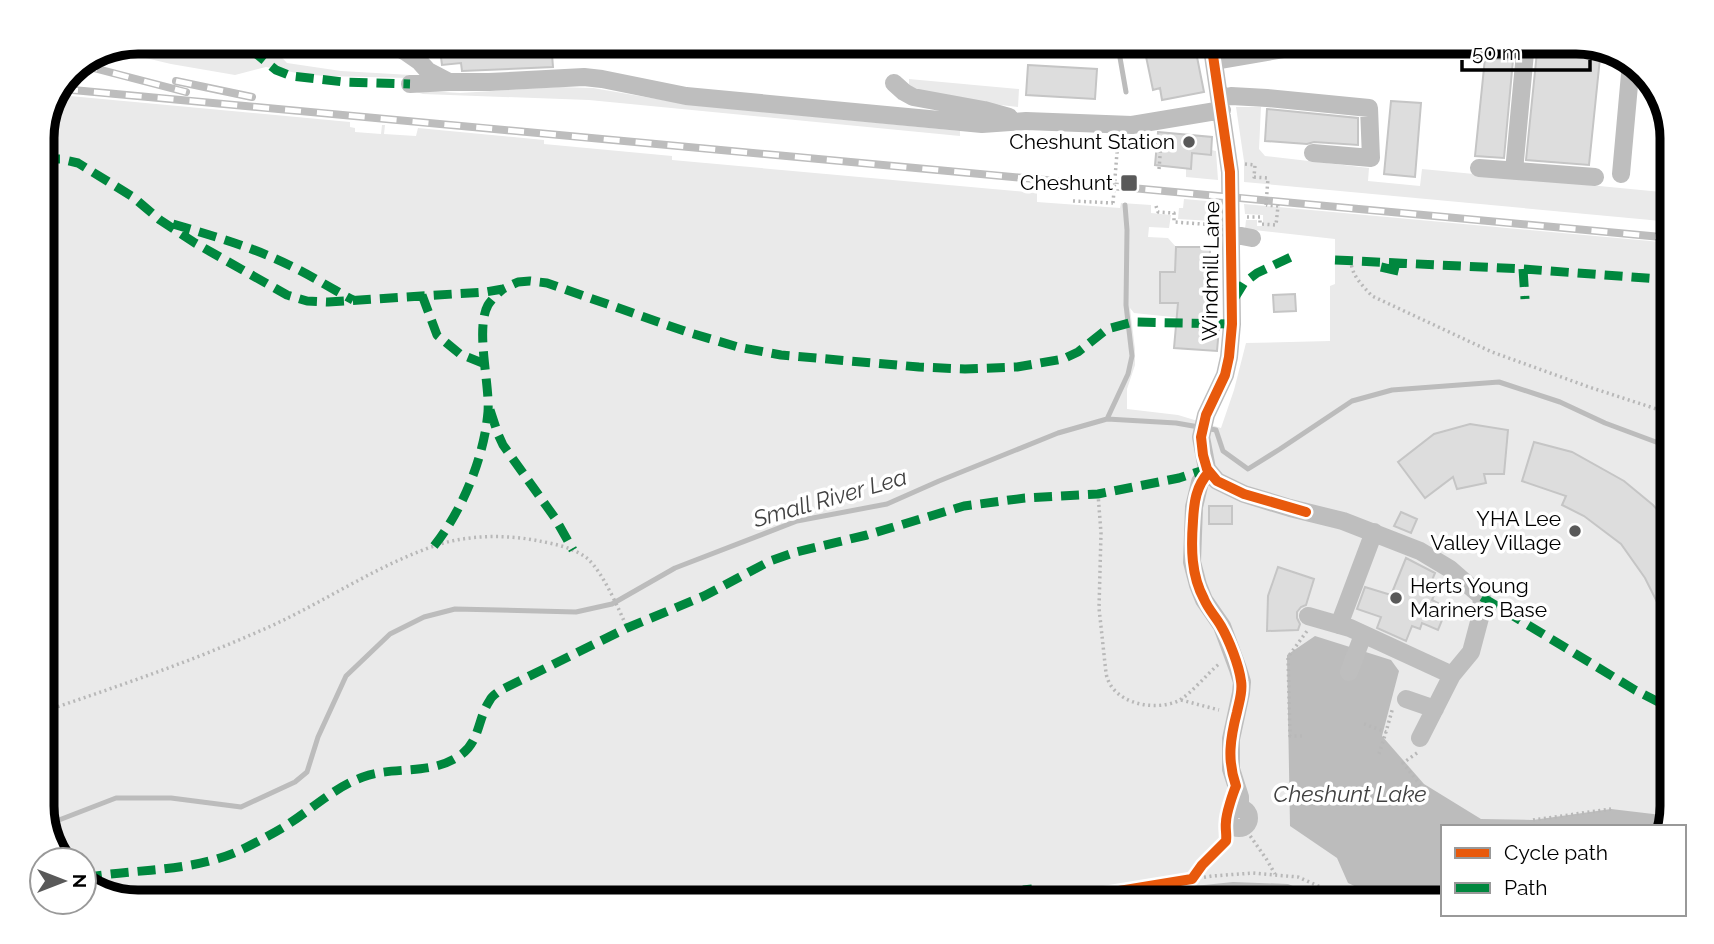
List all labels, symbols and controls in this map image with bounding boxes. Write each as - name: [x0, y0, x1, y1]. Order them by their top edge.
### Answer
- scale bar: [1462, 28, 1590, 72]
- text: 50 m: [1472, 40, 1521, 65]
- place label: Cheshunt Station: [1009, 129, 1175, 154]
- marker: Cheshunt Station: [1181, 134, 1197, 150]
- place label: Cheshunt: [1020, 170, 1113, 195]
- marker: Cheshunt: [1119, 173, 1139, 193]
- street label: Windmill Lane: [1197, 201, 1224, 341]
- water label: Small River Lea: [749, 463, 910, 533]
- place label: YHA Lee Valley Village: [1430, 506, 1561, 555]
- marker: YHA Lee Valley Village: [1567, 523, 1583, 539]
- place label: Herts Young Mariners Base: [1410, 573, 1547, 622]
- marker: Herts Young Mariners Base: [1388, 590, 1404, 606]
- water label: Cheshunt Lake: [1273, 780, 1427, 807]
- legend: [1441, 825, 1686, 916]
- text: Cycle path: [1504, 840, 1608, 865]
- north arrow: [28, 846, 98, 916]
- text: N: [69, 874, 91, 888]
- text: Path: [1504, 875, 1548, 900]

